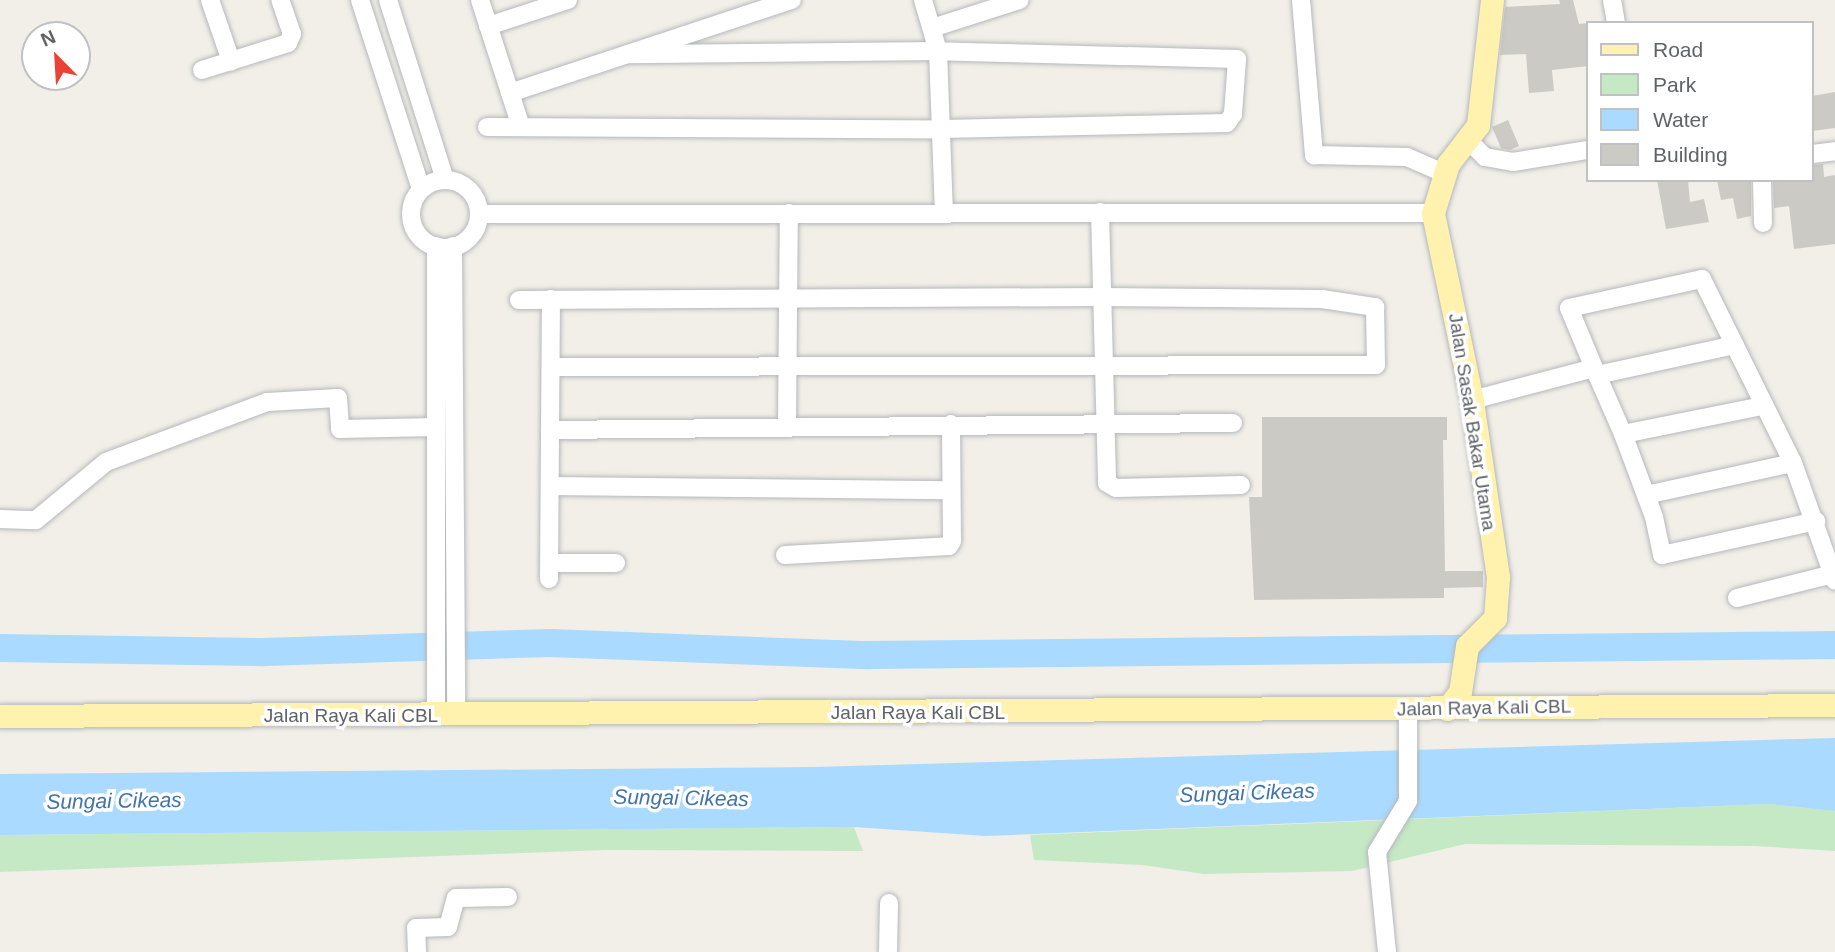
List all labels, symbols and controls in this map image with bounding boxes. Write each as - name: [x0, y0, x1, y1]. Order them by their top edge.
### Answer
- north arrow: [21, 21, 91, 91]
- legend: [1587, 21, 1814, 182]
- text: N: [38, 26, 59, 51]
- text: Road: [1653, 38, 1703, 61]
- text: Park: [1653, 73, 1696, 96]
- text: Water: [1653, 108, 1708, 131]
- text: Building: [1653, 143, 1728, 166]
- street label: Jalan Sasak Bakar Utama: [1444, 312, 1500, 532]
- street label: Jalan Raya Kali CBL: [1397, 695, 1571, 721]
- street label: Jalan Raya Kali CBL: [831, 702, 1005, 724]
- street label: Jalan Raya Kali CBL: [264, 705, 438, 727]
- water label: Sungai Cikeas: [1179, 778, 1315, 808]
- water label: Sungai Cikeas: [613, 784, 749, 812]
- water label: Sungai Cikeas: [46, 787, 182, 815]

